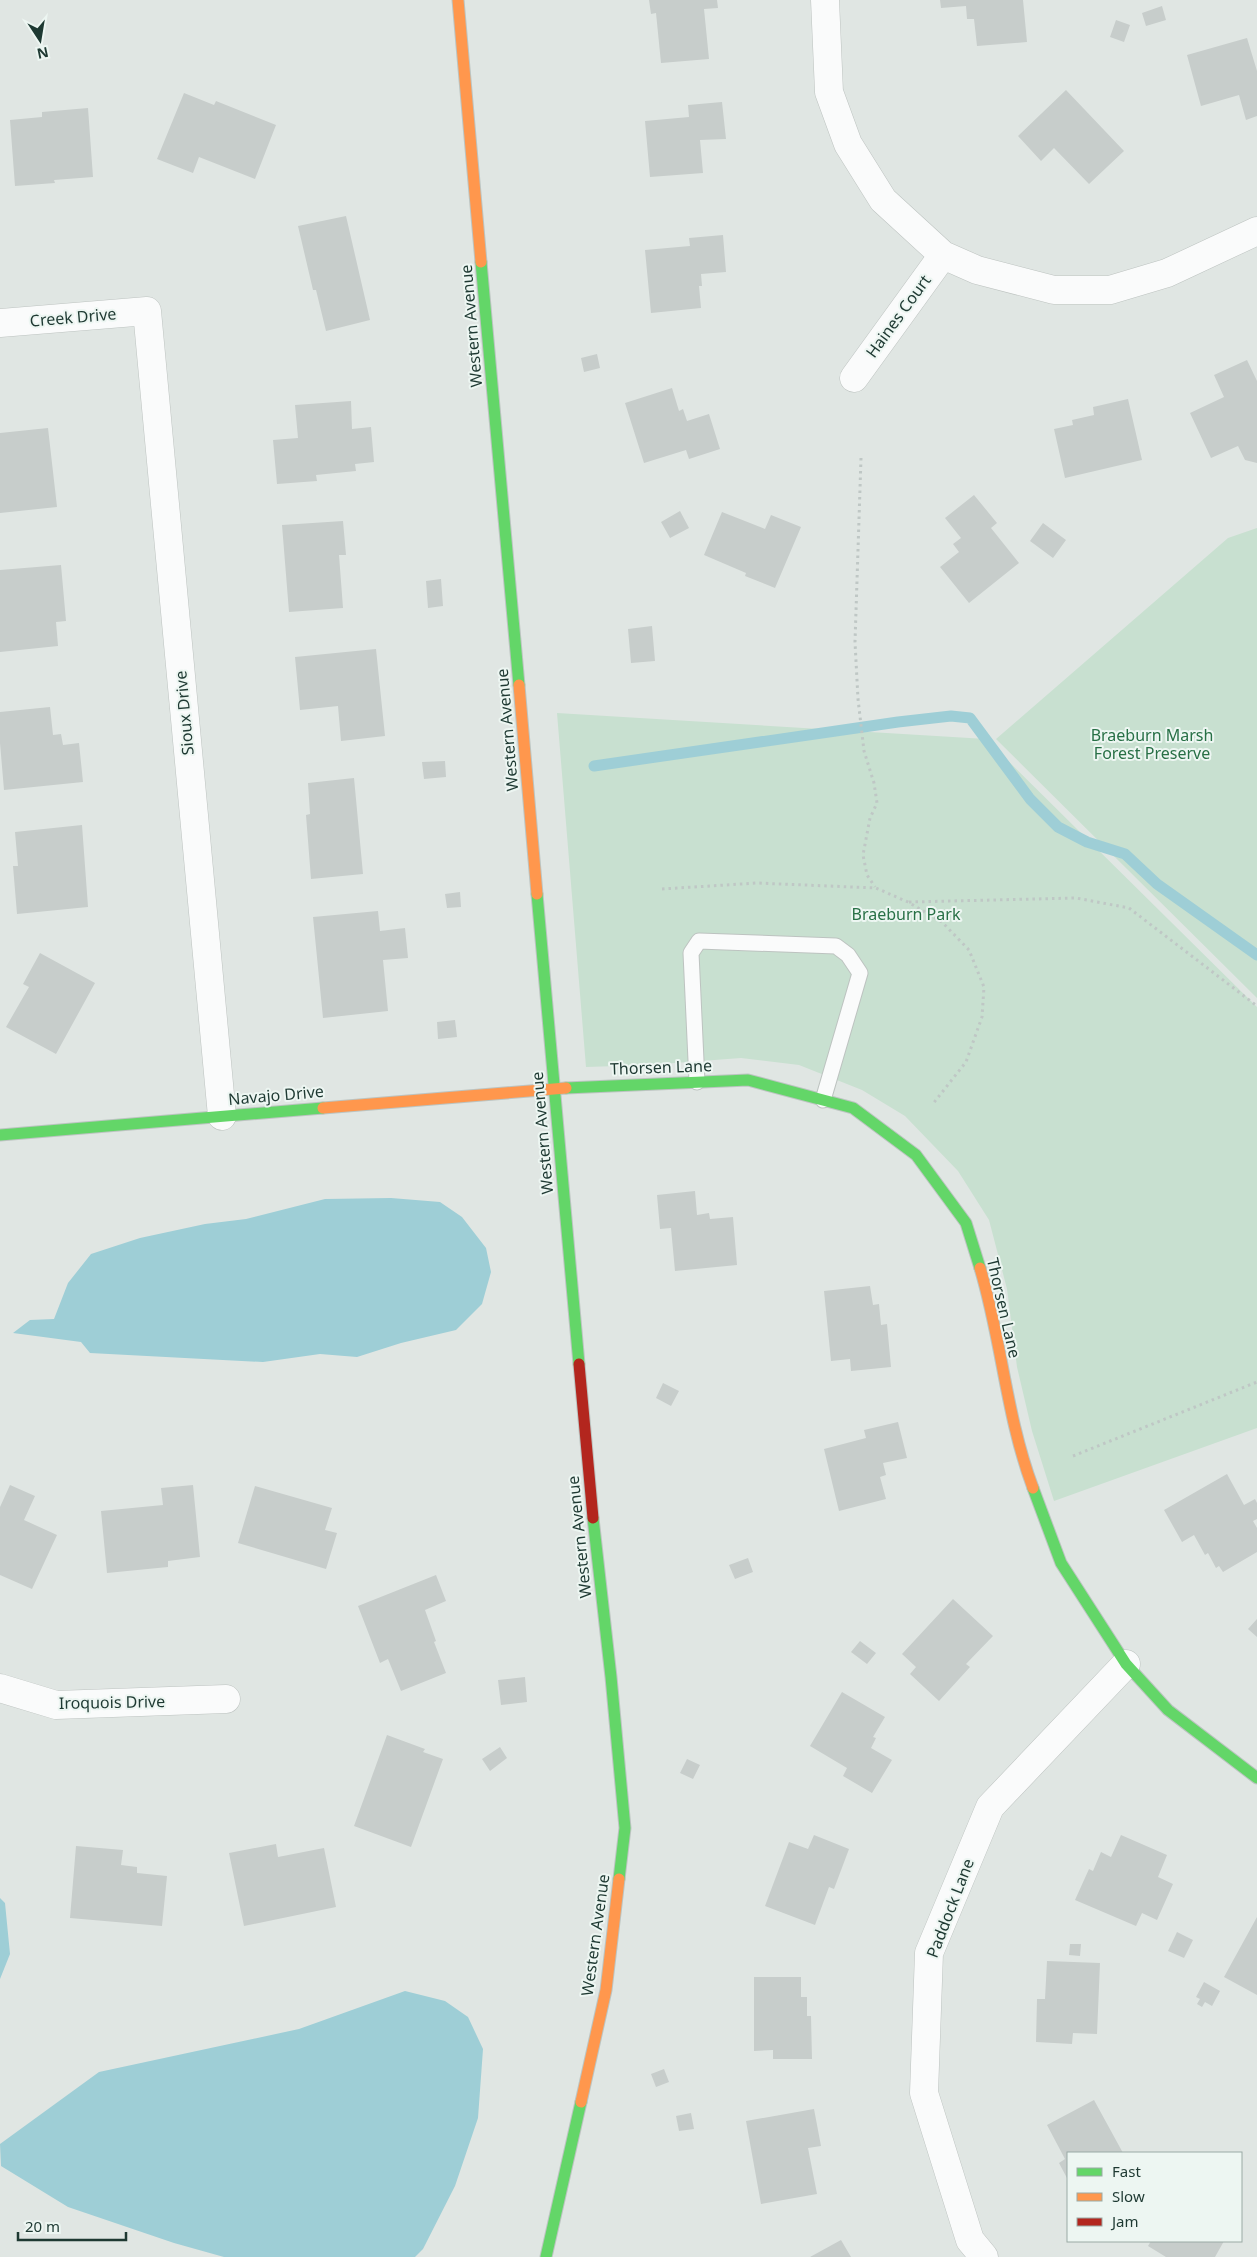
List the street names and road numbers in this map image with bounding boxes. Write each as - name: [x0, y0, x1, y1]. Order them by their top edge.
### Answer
- street label: Western Avenue: [455, 264, 487, 388]
- street label: Haines Court: [860, 270, 936, 362]
- street label: Creek Drive: [29, 302, 117, 332]
- street label: Western Avenue: [491, 668, 523, 792]
- street label: Sioux Drive: [169, 670, 199, 756]
- street label: Thorsen Lane: [610, 1054, 712, 1080]
- street label: Western Avenue: [526, 1071, 558, 1195]
- street label: Navajo Drive: [227, 1080, 325, 1110]
- street label: Thorsen Lane: [982, 1256, 1026, 1360]
- street label: Western Avenue: [562, 1475, 596, 1599]
- street label: Iroquois Drive: [59, 1690, 165, 1714]
- street label: Paddock Lane: [921, 1855, 979, 1961]
- street label: Western Avenue: [576, 1873, 614, 1997]

